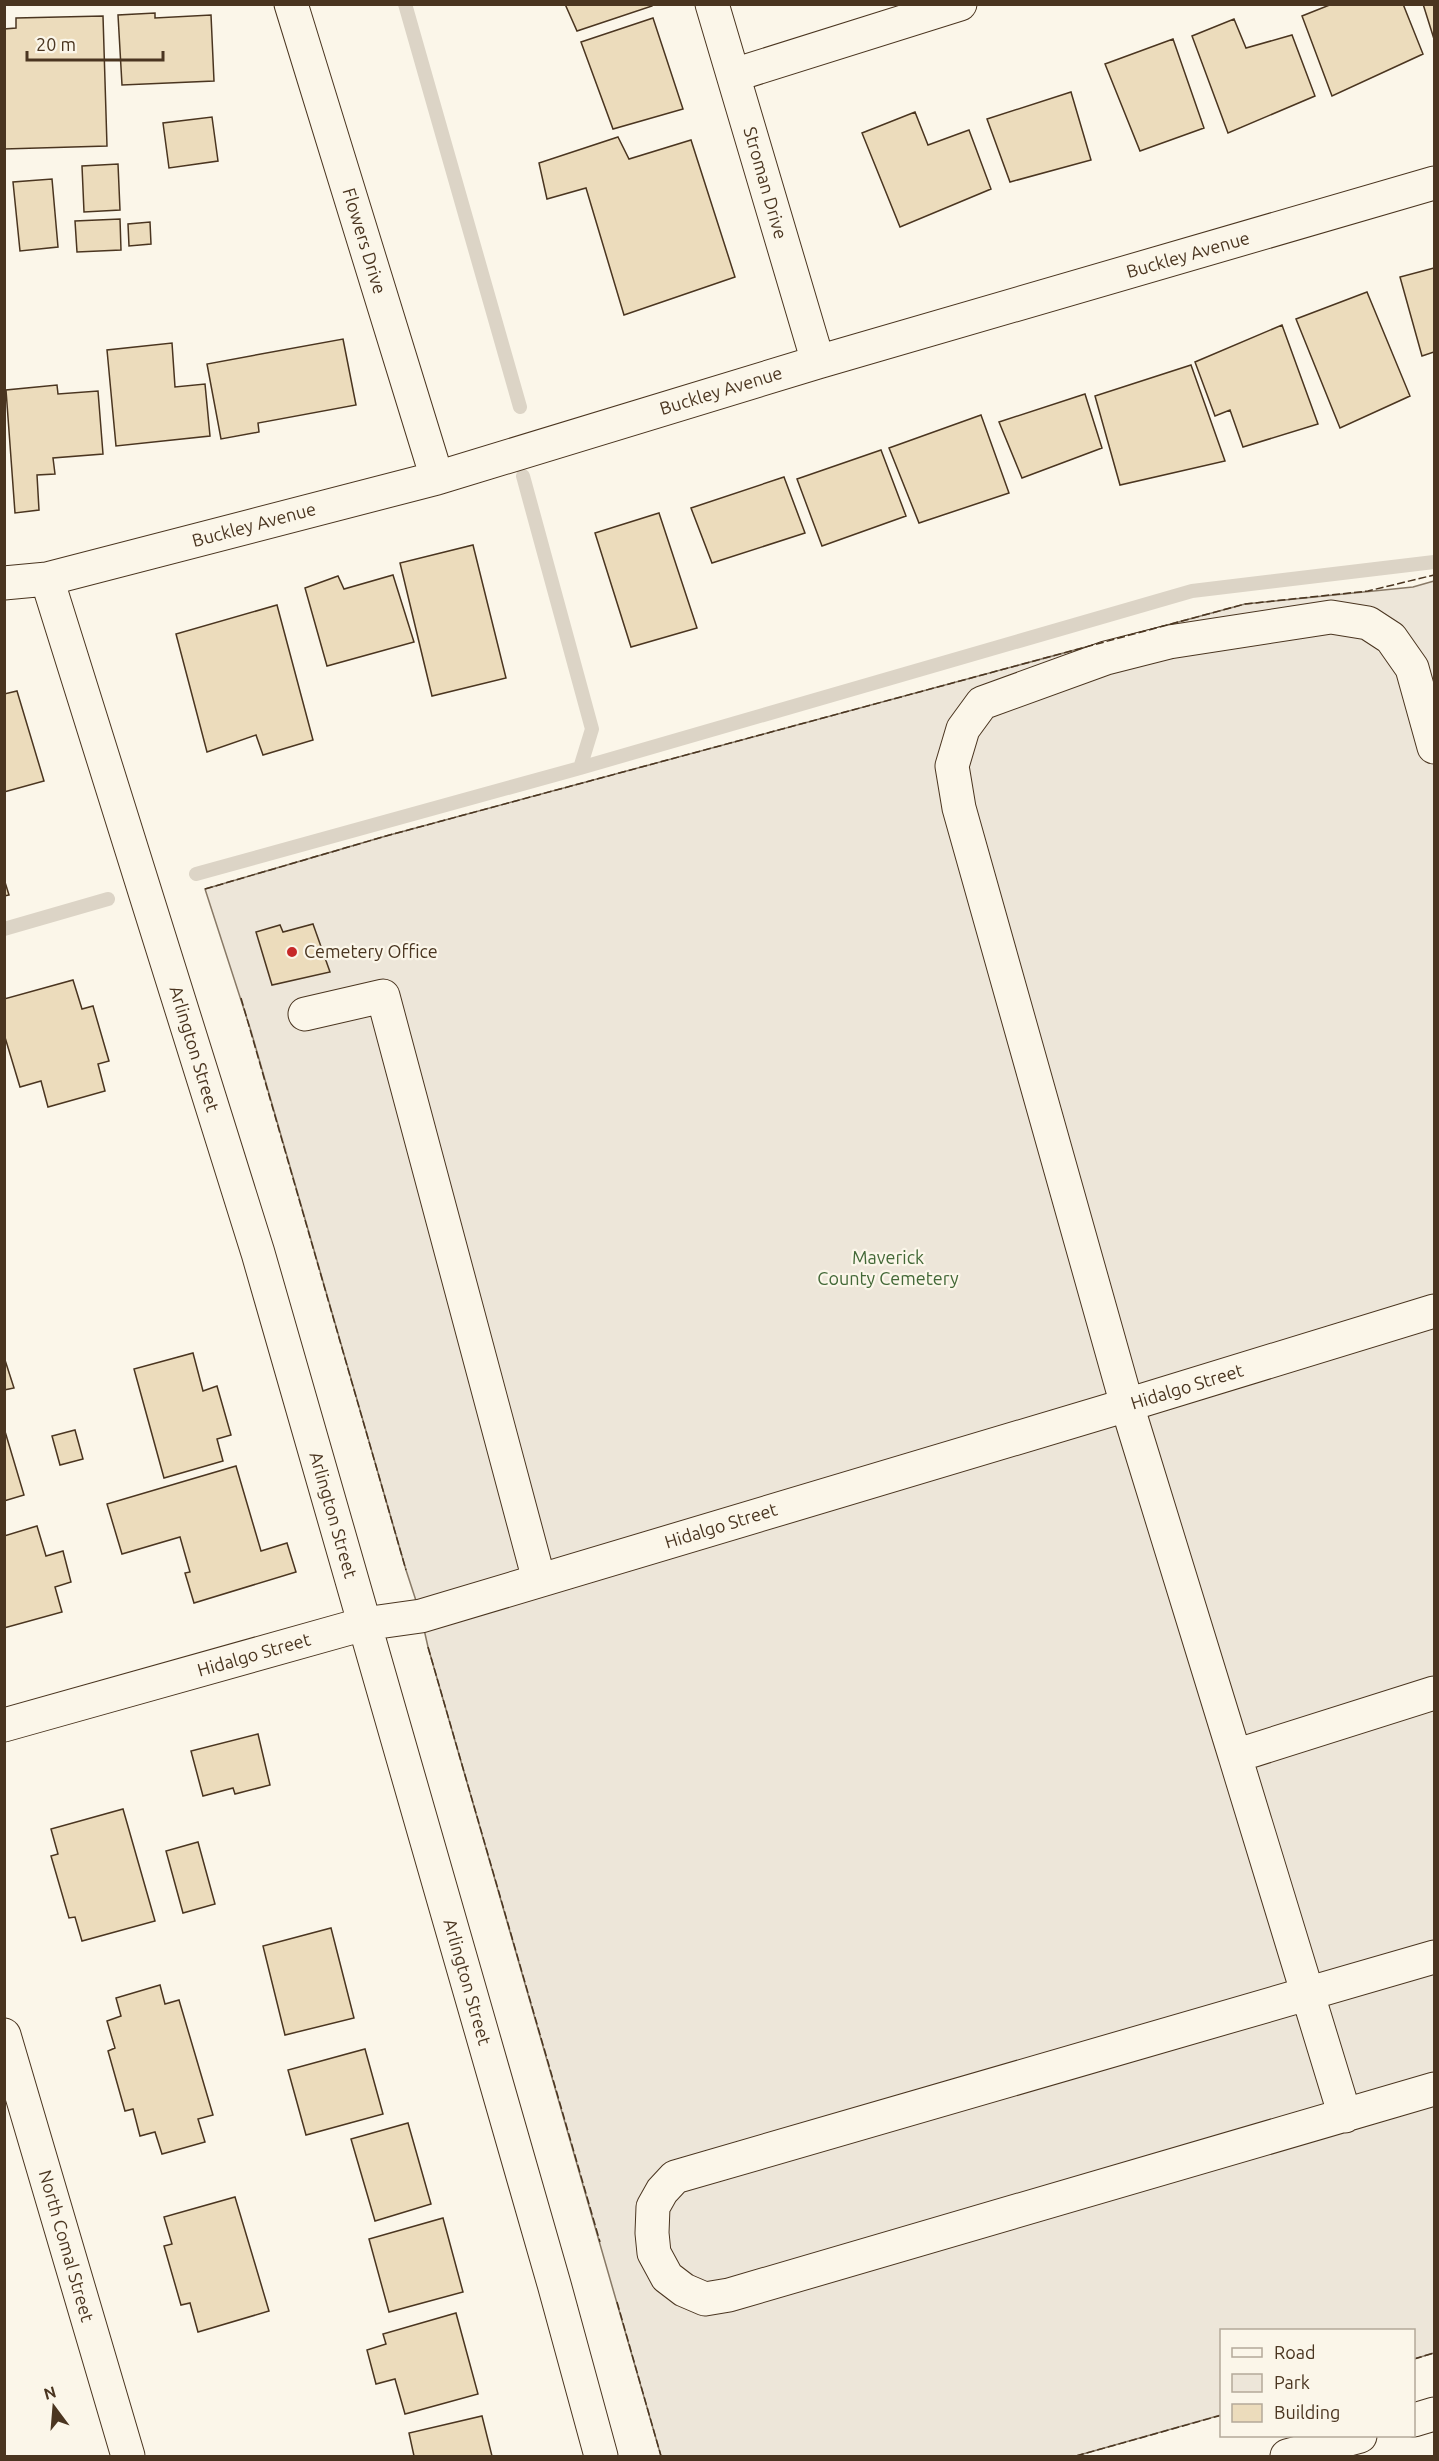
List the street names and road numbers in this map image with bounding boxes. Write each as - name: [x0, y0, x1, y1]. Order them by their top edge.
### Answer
- street label: Stroman Drive: [740, 124, 792, 241]
- street label: Flowers Drive: [339, 185, 391, 296]
- street label: Buckley Avenue: [1124, 227, 1252, 281]
- street label: Buckley Avenue: [657, 362, 784, 418]
- street label: Buckley Avenue: [190, 498, 318, 550]
- street label: Arlington Street: [166, 983, 224, 1114]
- street label: Hidalgo Street: [1128, 1359, 1245, 1413]
- street label: Arlington Street: [306, 1449, 362, 1580]
- street label: Hidalgo Street: [662, 1498, 779, 1552]
- street label: Hidalgo Street: [195, 1628, 313, 1680]
- street label: Arlington Street: [440, 1916, 496, 2047]
- street label: North Comal Street: [36, 2167, 98, 2324]

